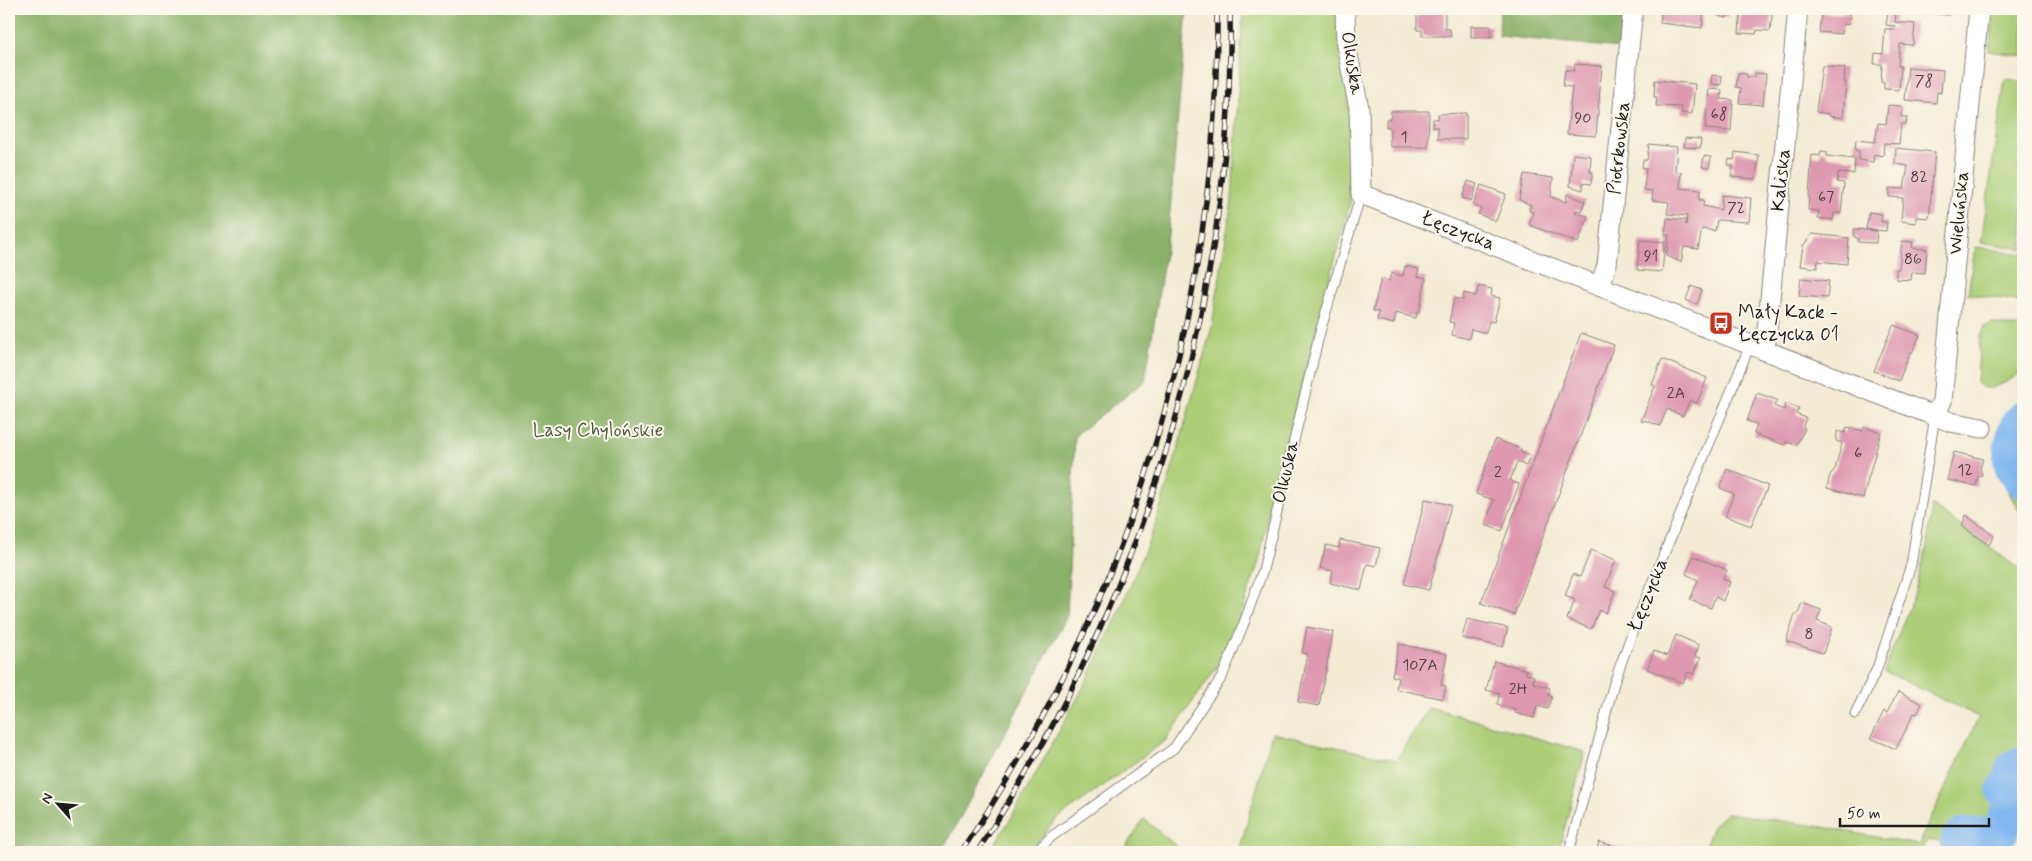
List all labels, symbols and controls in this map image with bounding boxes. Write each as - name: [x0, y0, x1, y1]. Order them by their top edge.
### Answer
- street label: Olkuska: [1335, 30, 1369, 97]
- house number: 78: [1915, 71, 1933, 92]
- street label: Piotrkowska: [1602, 100, 1636, 196]
- house number: 68: [1711, 104, 1727, 125]
- house number: 90: [1574, 108, 1592, 129]
- house number: 1: [1400, 127, 1408, 148]
- street label: Kaliska: [1765, 147, 1797, 213]
- house number: 82: [1910, 167, 1928, 188]
- street label: Wieluńska: [1943, 170, 1975, 256]
- house number: 67: [1818, 187, 1834, 208]
- house number: 72: [1727, 198, 1745, 219]
- street label: Łęczycka: [1418, 206, 1498, 256]
- house number: 91: [1644, 246, 1658, 267]
- house number: 86: [1904, 249, 1922, 270]
- place label: Mały Kack - Łęczycka 01: [1738, 300, 1839, 347]
- bus stop icon: Mały Kack - Łęczycka 01: [1708, 310, 1734, 336]
- house number: 2A: [1667, 383, 1685, 404]
- park label: Lasy Chylońskie: [533, 418, 663, 443]
- street label: Olkuska: [1267, 438, 1305, 506]
- house number: 6: [1854, 443, 1862, 464]
- house number: 12: [1957, 460, 1973, 481]
- house number: 2: [1494, 462, 1502, 483]
- street label: Łęczycka: [1622, 555, 1674, 635]
- house number: 8: [1804, 624, 1814, 645]
- house number: 107A: [1402, 655, 1438, 676]
- house number: 2H: [1509, 679, 1527, 700]
- north arrow: [32, 778, 82, 828]
- text: N: [37, 790, 57, 807]
- scale bar: [1840, 796, 1988, 828]
- text: 50 m: [1847, 804, 1881, 824]

